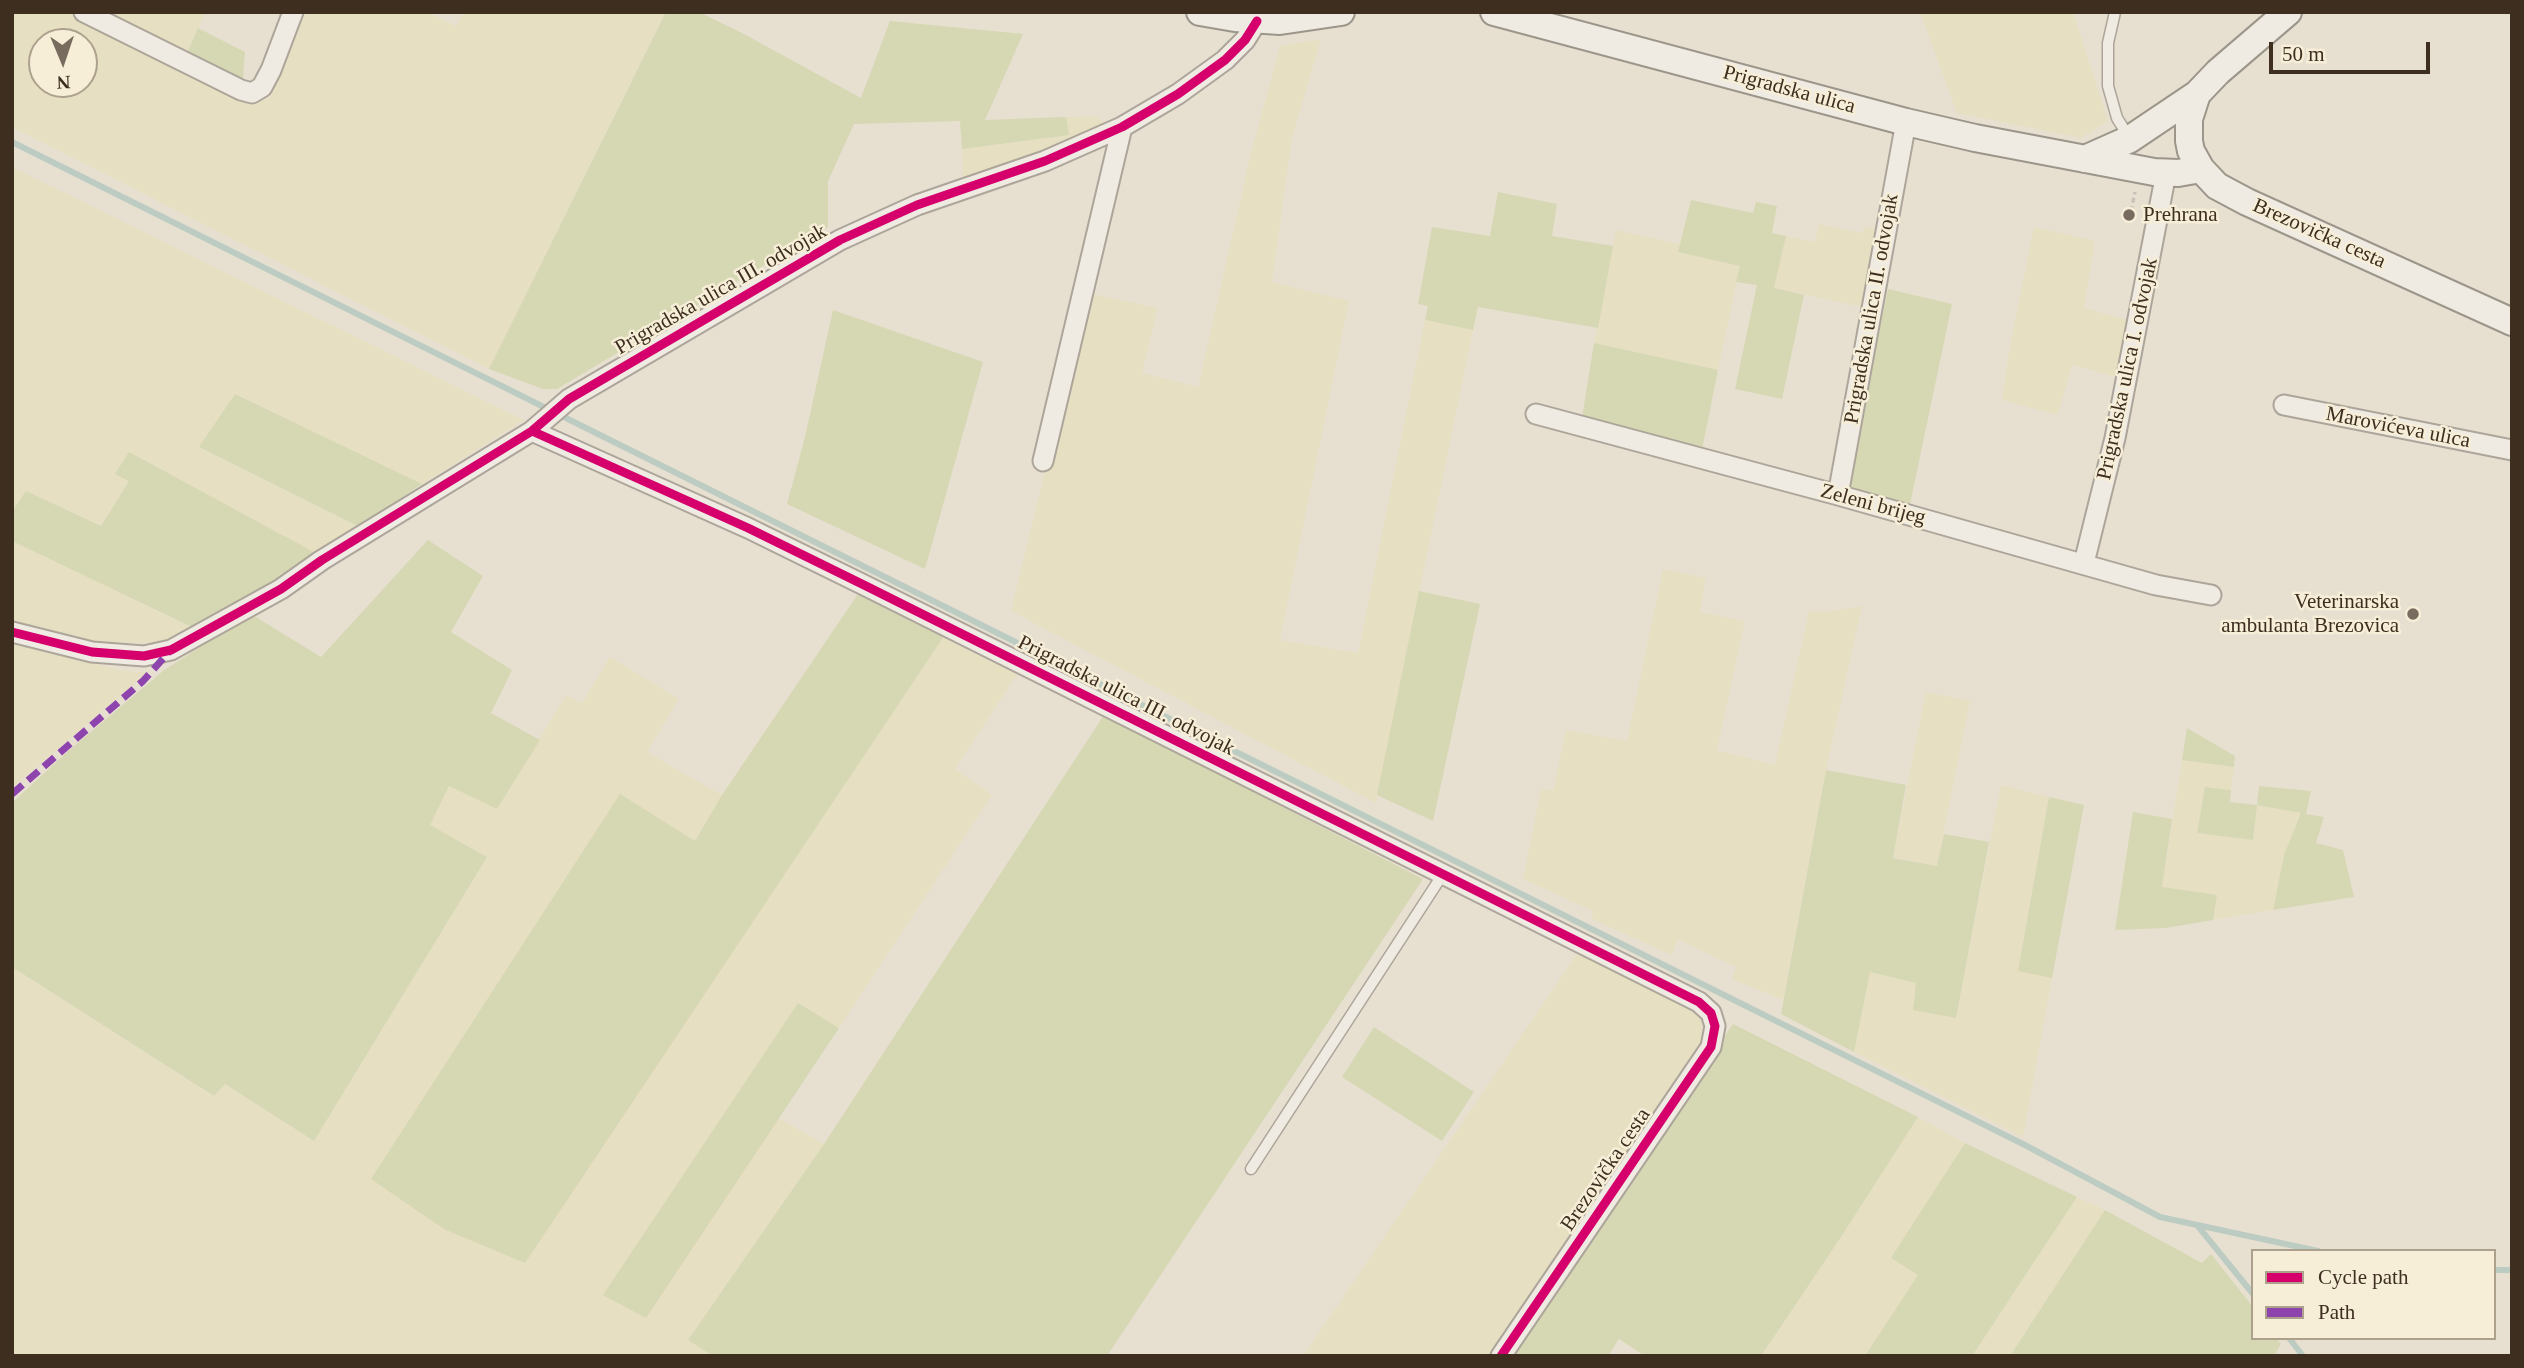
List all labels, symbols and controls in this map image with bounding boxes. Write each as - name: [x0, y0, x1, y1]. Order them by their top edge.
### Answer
- north arrow: [28, 28, 98, 98]
- scale bar: [2272, 28, 2433, 72]
- text: 50 m: [2282, 42, 2325, 66]
- street label: Prigradska ulica: [1720, 60, 1858, 120]
- text: N: [56, 72, 71, 93]
- street label: Prigradska ulica II. odvojak: [1839, 192, 1905, 426]
- street label: Brezovička cesta: [2249, 193, 2389, 275]
- place label: Prehrana: [2143, 202, 2218, 228]
- marker: Prehrana: [2121, 207, 2137, 223]
- street label: Prigradska ulica III. odvojak: [611, 219, 831, 361]
- street label: Prigradska ulica I. odvojak: [2092, 256, 2164, 482]
- street label: Marovićeva ulica: [2324, 402, 2472, 454]
- street label: Zeleni brijeg: [1818, 479, 1928, 531]
- place label: Veterinarska ambulanta Brezovica: [2221, 589, 2399, 639]
- marker: Veterinarska ambulanta Brezovica: [2405, 606, 2421, 622]
- street label: Prigradska ulica III. odvojak: [1013, 630, 1239, 762]
- street label: Brezovička cesta: [1556, 1104, 1656, 1236]
- legend: [2251, 1249, 2496, 1340]
- text: Cycle path: [2318, 1265, 2408, 1289]
- text: Path: [2318, 1300, 2355, 1324]

